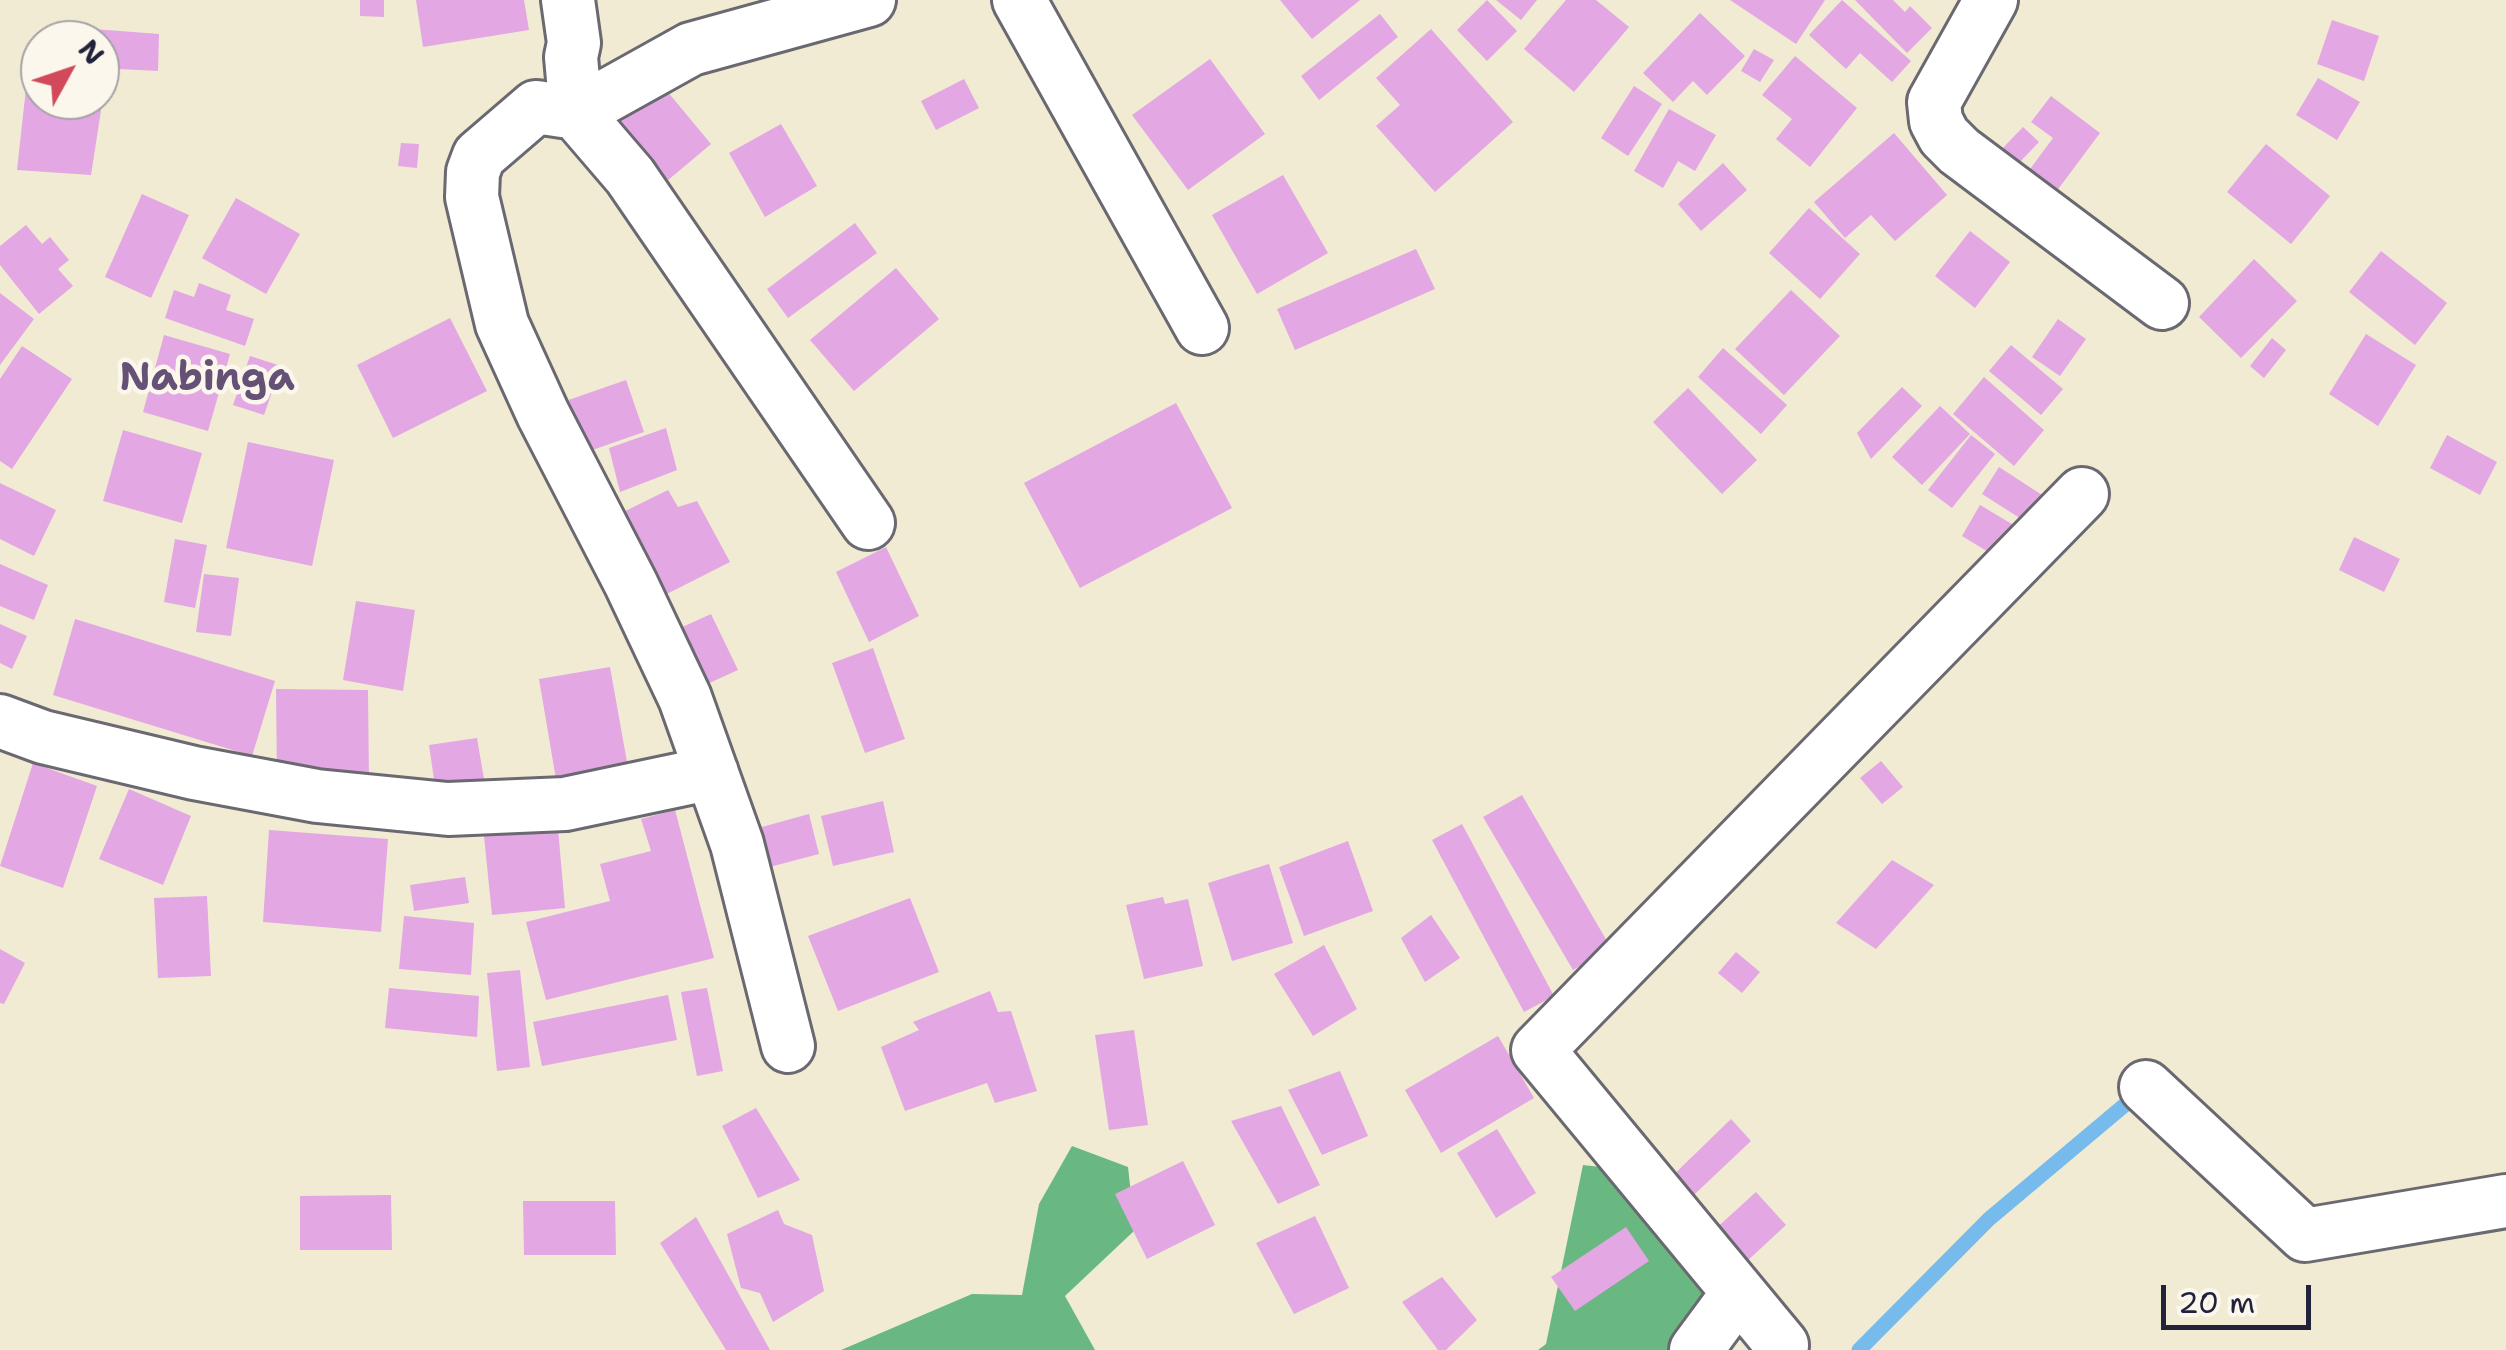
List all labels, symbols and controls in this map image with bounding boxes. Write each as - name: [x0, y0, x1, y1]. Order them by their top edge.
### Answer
- north arrow: [20, 20, 120, 120]
- text: N: [70, 31, 113, 73]
- district label: Nabinga: [119, 356, 295, 404]
- scale bar: [2166, 1265, 2316, 1327]
- text: 20 m: [2178, 1282, 2255, 1323]

